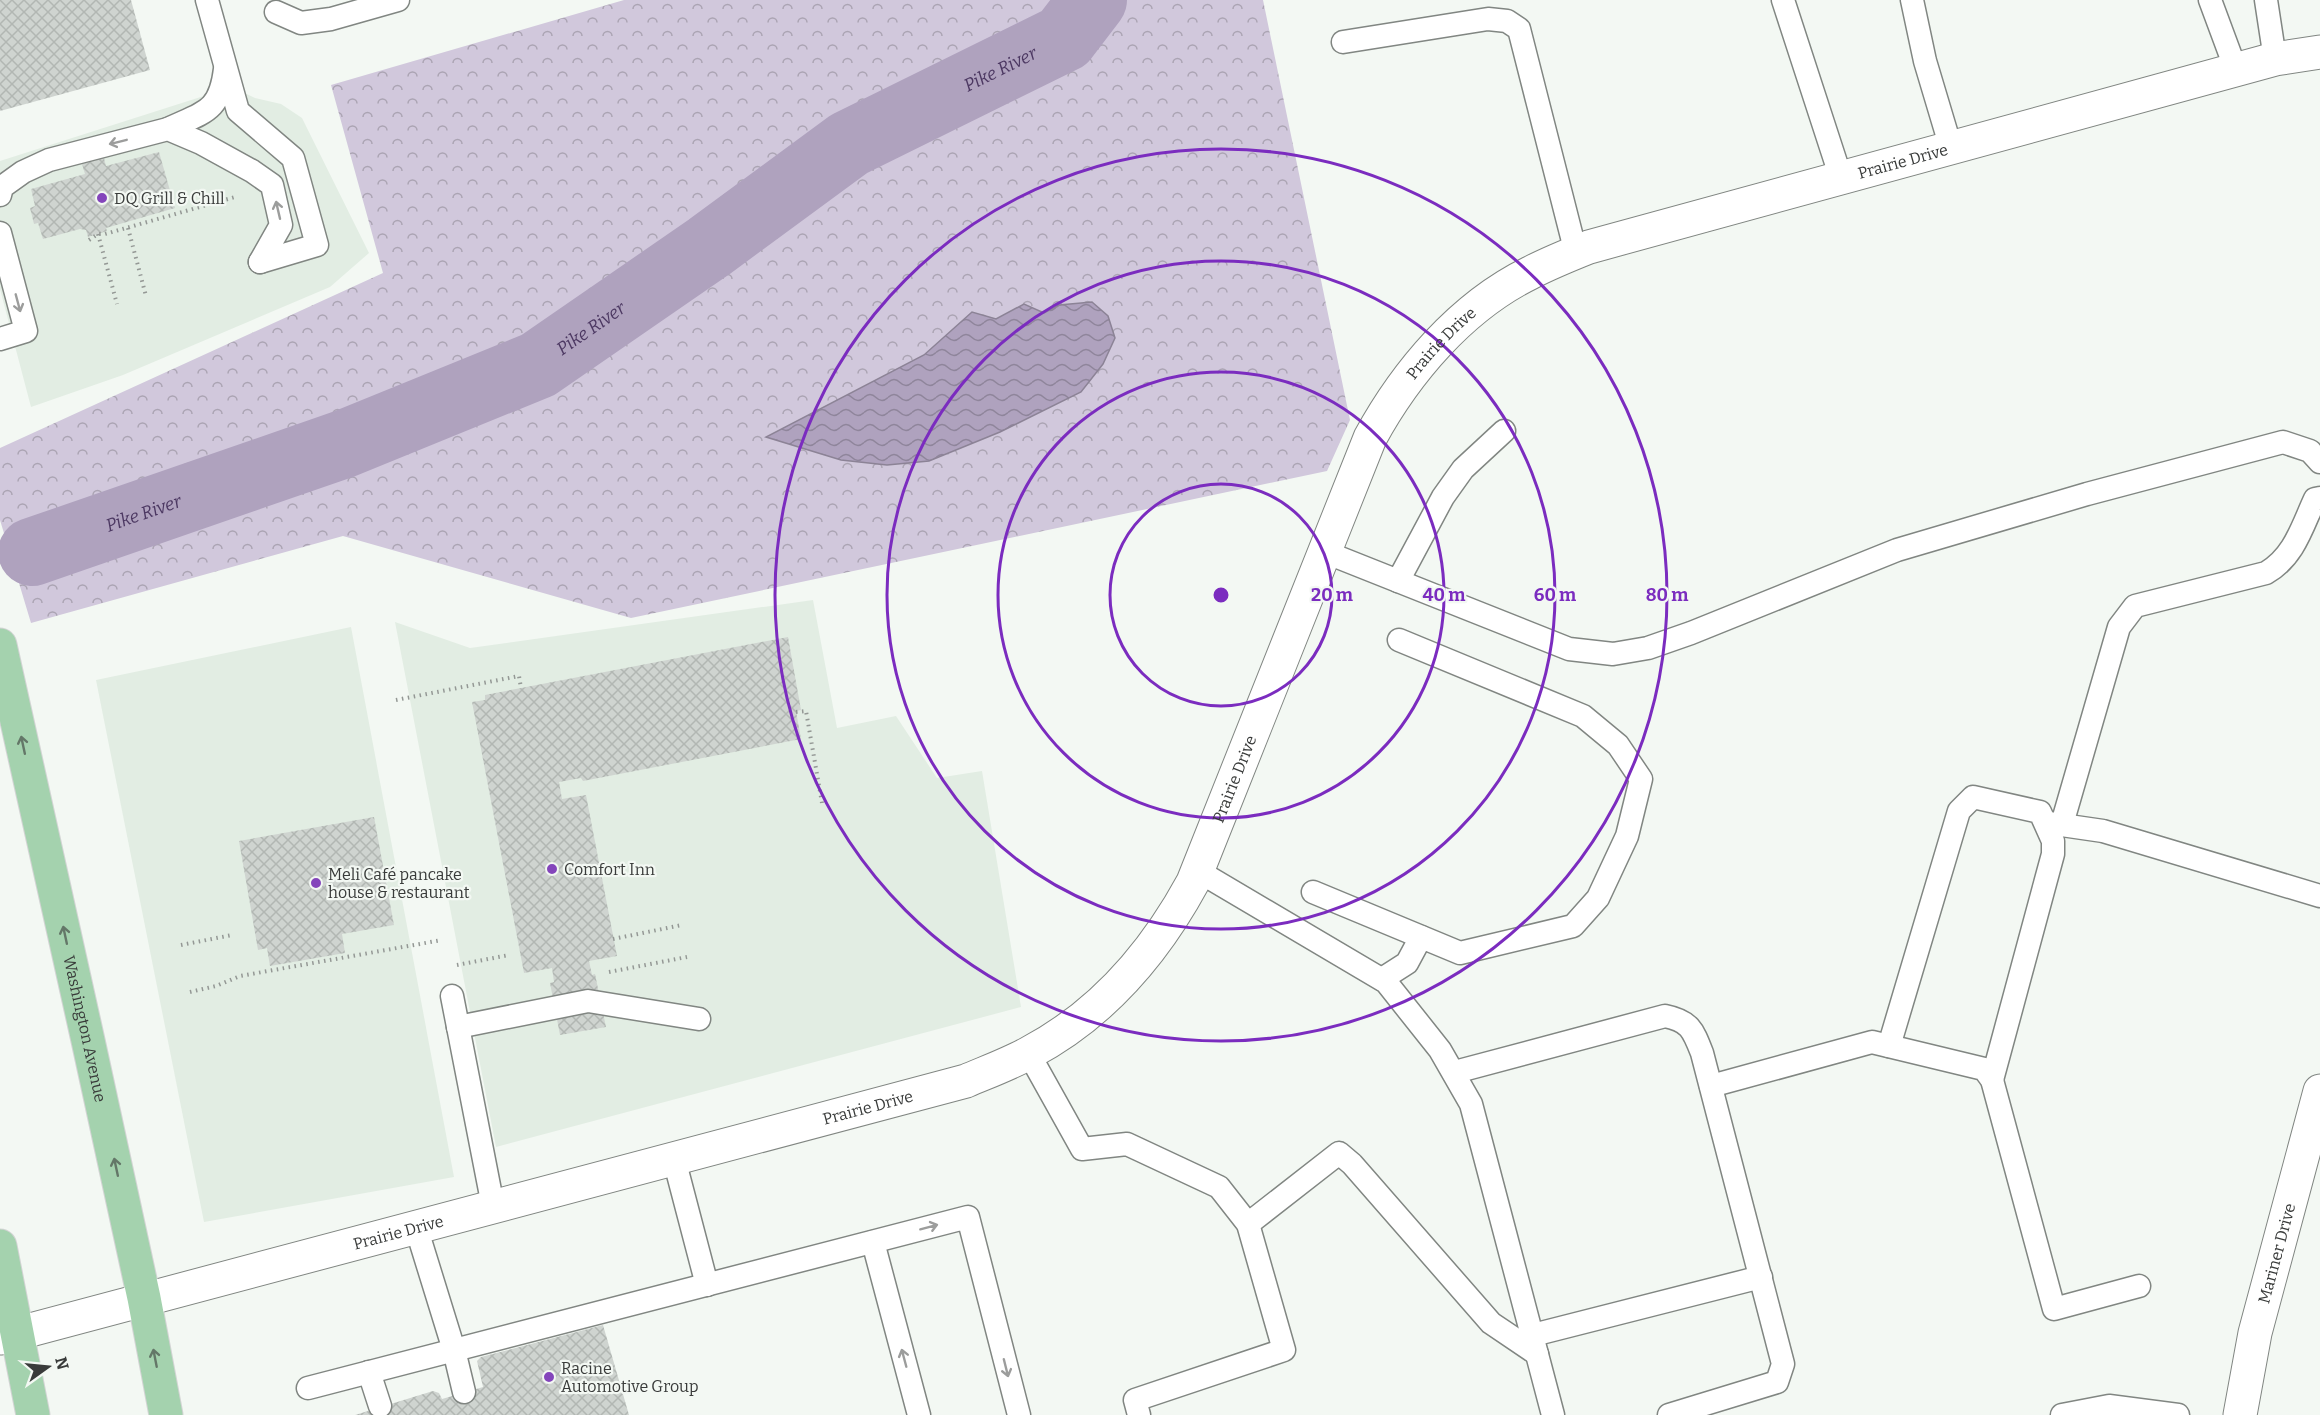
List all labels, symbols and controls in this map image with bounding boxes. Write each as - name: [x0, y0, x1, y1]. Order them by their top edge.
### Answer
- water label: Pike River: [960, 42, 1041, 97]
- one-way arrow: [109, 137, 128, 149]
- street label: Prairie Drive: [1856, 140, 1950, 183]
- place label: DQ Grill & Chill: [114, 189, 225, 208]
- marker: DQ Grill & Chill: [95, 191, 109, 205]
- one-way arrow: [271, 200, 283, 219]
- one-way arrow: [13, 293, 24, 312]
- water label: Pike River: [552, 297, 630, 360]
- street label: Prairie Drive: [1402, 303, 1480, 383]
- water label: Pike River: [103, 490, 185, 537]
- text: 20 m: [1311, 584, 1353, 606]
- text: 40 m: [1423, 584, 1465, 606]
- text: 60 m: [1534, 584, 1576, 606]
- text: 80 m: [1646, 584, 1688, 606]
- centre of rings: [1211, 585, 1231, 605]
- street label: Prairie Drive: [1209, 732, 1261, 826]
- one-way arrow: [17, 735, 28, 755]
- place label: Comfort Inn: [564, 860, 655, 879]
- marker: Comfort Inn: [545, 862, 559, 876]
- place label: Meli Café pancake house & restaurant: [328, 865, 470, 902]
- marker: Meli Café pancake house & restaurant: [309, 876, 323, 890]
- one-way arrow: [59, 926, 70, 945]
- street label: Washington Avenue: [59, 954, 110, 1104]
- street label: Prairie Drive: [821, 1087, 915, 1129]
- one-way arrow: [109, 1157, 121, 1176]
- street label: Mariner Drive: [2254, 1201, 2299, 1306]
- street label: Prairie Drive: [351, 1211, 445, 1254]
- one-way arrow: [920, 1221, 939, 1233]
- north arrow: [18, 1337, 78, 1397]
- one-way arrow: [149, 1348, 160, 1368]
- one-way arrow: [898, 1349, 909, 1368]
- text: N: [51, 1355, 73, 1372]
- one-way arrow: [1001, 1358, 1013, 1377]
- place label: Racine Automotive Group: [561, 1359, 699, 1396]
- marker: Racine Automotive Group: [542, 1370, 556, 1384]

